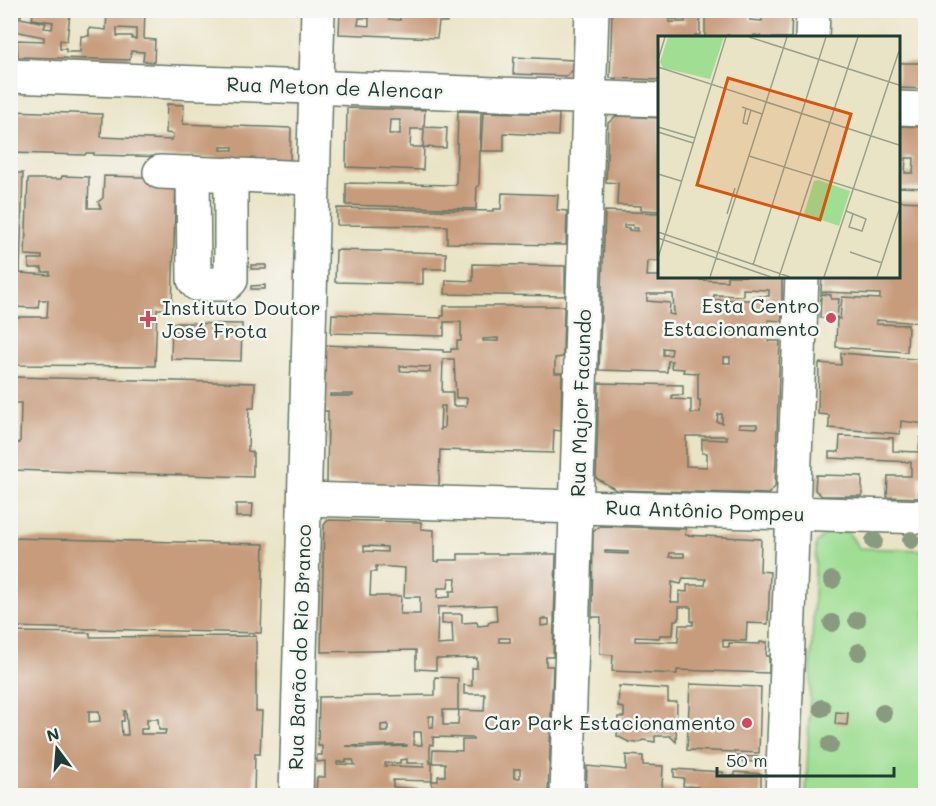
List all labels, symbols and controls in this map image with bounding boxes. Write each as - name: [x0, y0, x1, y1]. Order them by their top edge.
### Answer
- inset map: [658, 36, 900, 278]
- street label: Rua Meton de Alencar: [226, 70, 444, 104]
- place label: Esta Centro Estacionamento: [663, 292, 819, 341]
- place label: Instituto Doutor José Frota: [162, 294, 321, 343]
- street label: Rua Major Facundo: [564, 308, 596, 497]
- marker: Instituto Doutor José Frota: [139, 310, 157, 328]
- marker: Esta Centro Estacionamento: [824, 311, 838, 325]
- street label: Rua Antônio Pompeu: [605, 494, 805, 526]
- street label: Rua Barão do Rio Branco: [282, 523, 316, 770]
- place label: Car Park Estacionamento: [484, 709, 735, 735]
- marker: Car Park Estacionamento: [740, 716, 754, 730]
- north arrow: [27, 719, 87, 779]
- text: N: [44, 722, 61, 746]
- scale bar: [717, 740, 894, 778]
- text: 50 m: [726, 748, 768, 772]

